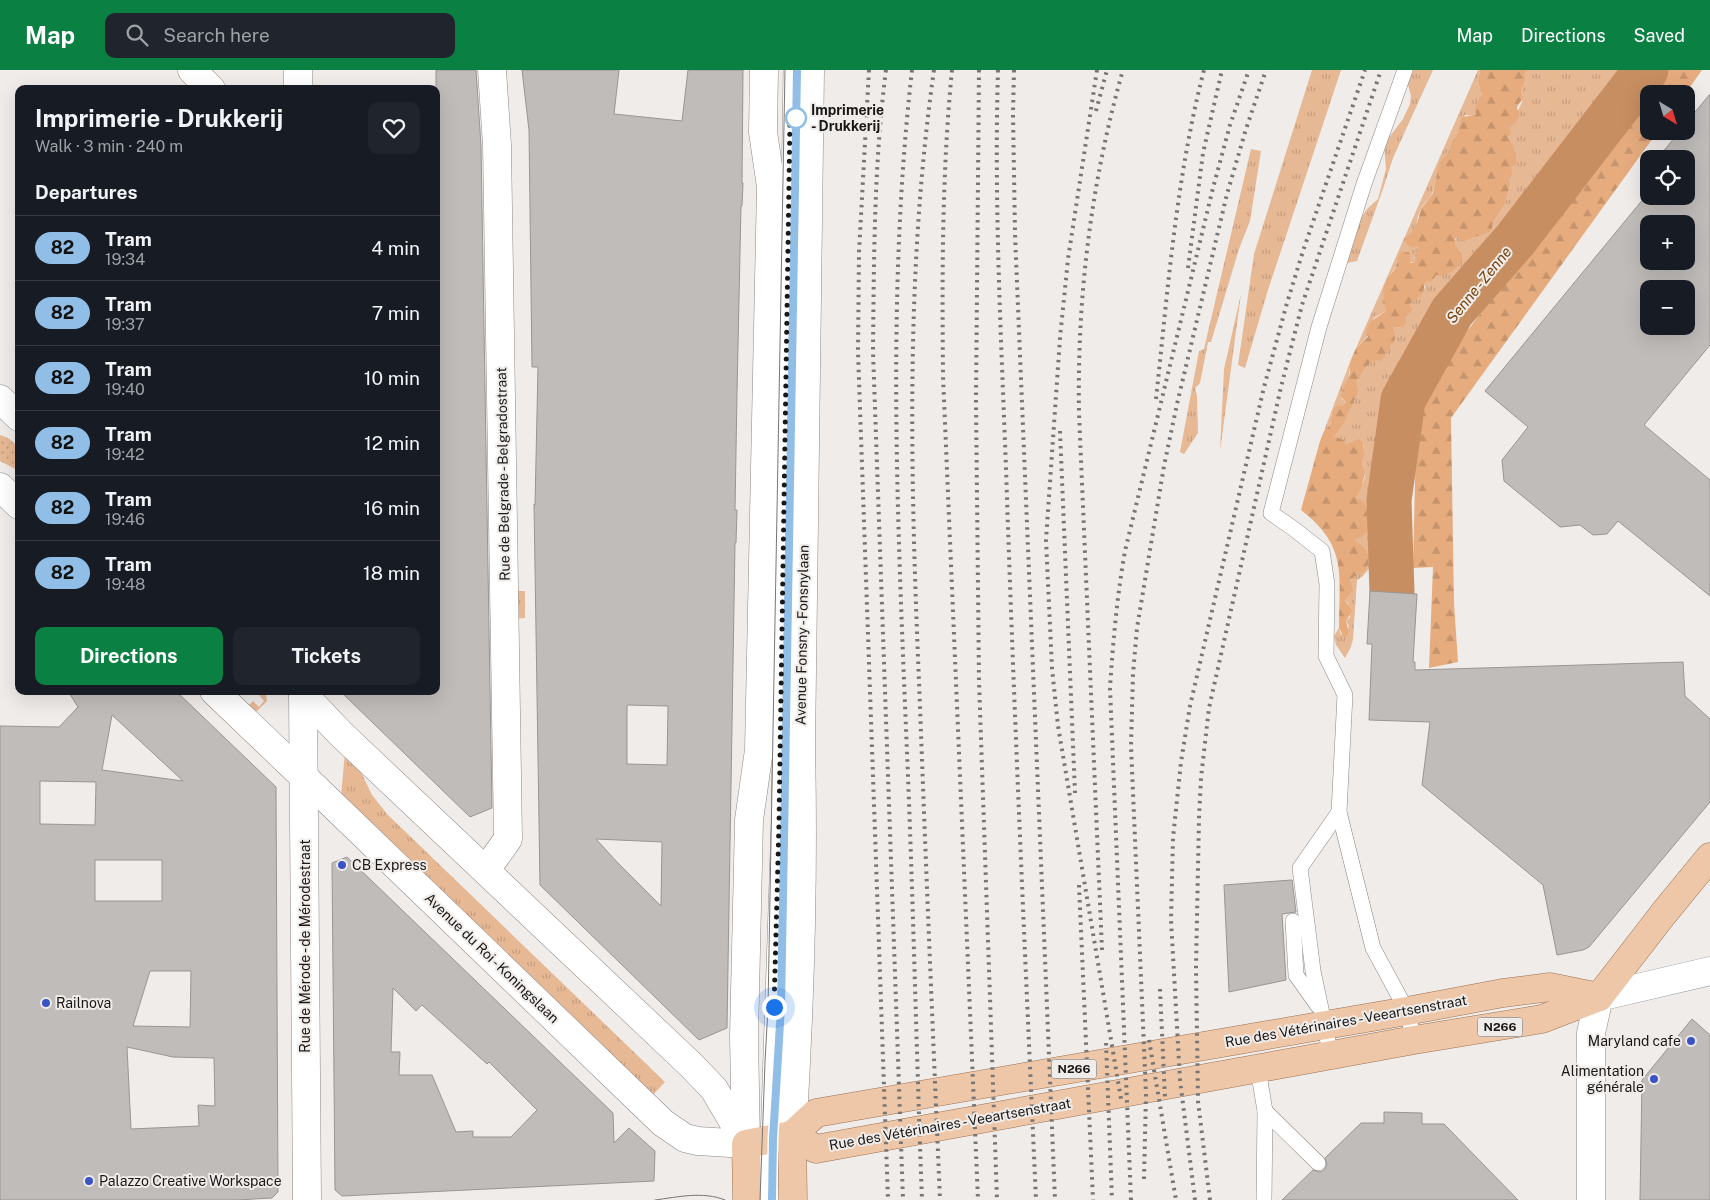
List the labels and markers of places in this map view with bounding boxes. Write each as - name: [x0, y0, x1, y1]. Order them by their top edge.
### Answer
- place label: Imprimerie - Drukkerij: [811, 102, 884, 134]
- marker: Imprimerie - Drukkerij: [785, 107, 807, 129]
- place label: CB Express: [352, 857, 427, 873]
- marker: CB Express: [336, 859, 348, 871]
- place label: Railnova: [56, 995, 111, 1011]
- marker: Railnova: [40, 997, 52, 1009]
- place label: Maryland cafe: [1588, 1033, 1681, 1049]
- marker: Maryland cafe: [1685, 1035, 1697, 1047]
- place label: Alimentation générale: [1561, 1063, 1644, 1095]
- marker: Alimentation générale: [1648, 1073, 1660, 1085]
- place label: Palazzo Creative Workspace: [99, 1173, 282, 1189]
- marker: Palazzo Creative Workspace: [83, 1175, 95, 1187]

